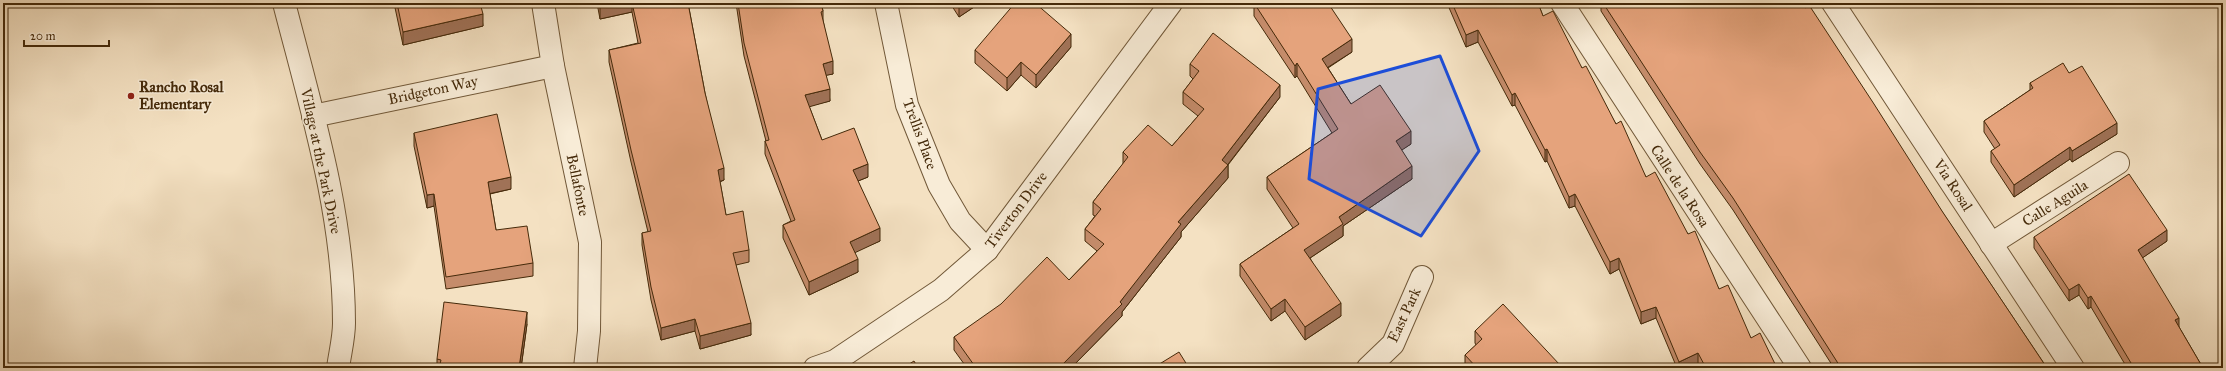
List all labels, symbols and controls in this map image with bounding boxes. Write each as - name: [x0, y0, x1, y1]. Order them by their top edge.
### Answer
- scale bar: [24, 22, 109, 48]
- text: 20 m: [30, 29, 56, 43]
- street label: Bridgeton Way: [386, 72, 480, 108]
- place label: Rancho Rosal Elementary: [139, 78, 224, 114]
- street label: Village at the Park Drive: [297, 86, 345, 235]
- marker: Rancho Rosal Elementary: [126, 91, 136, 101]
- street label: Trellis Place: [899, 96, 941, 172]
- street label: Calle de la Rosa: [1647, 141, 1714, 231]
- street label: Bellafonte: [563, 152, 593, 218]
- street label: Via Rosal: [1929, 155, 1977, 215]
- street label: Tiverton Drive: [981, 168, 1051, 252]
- street label: Calle Aguila: [2019, 175, 2092, 230]
- street label: East Park: [1384, 285, 1424, 345]

